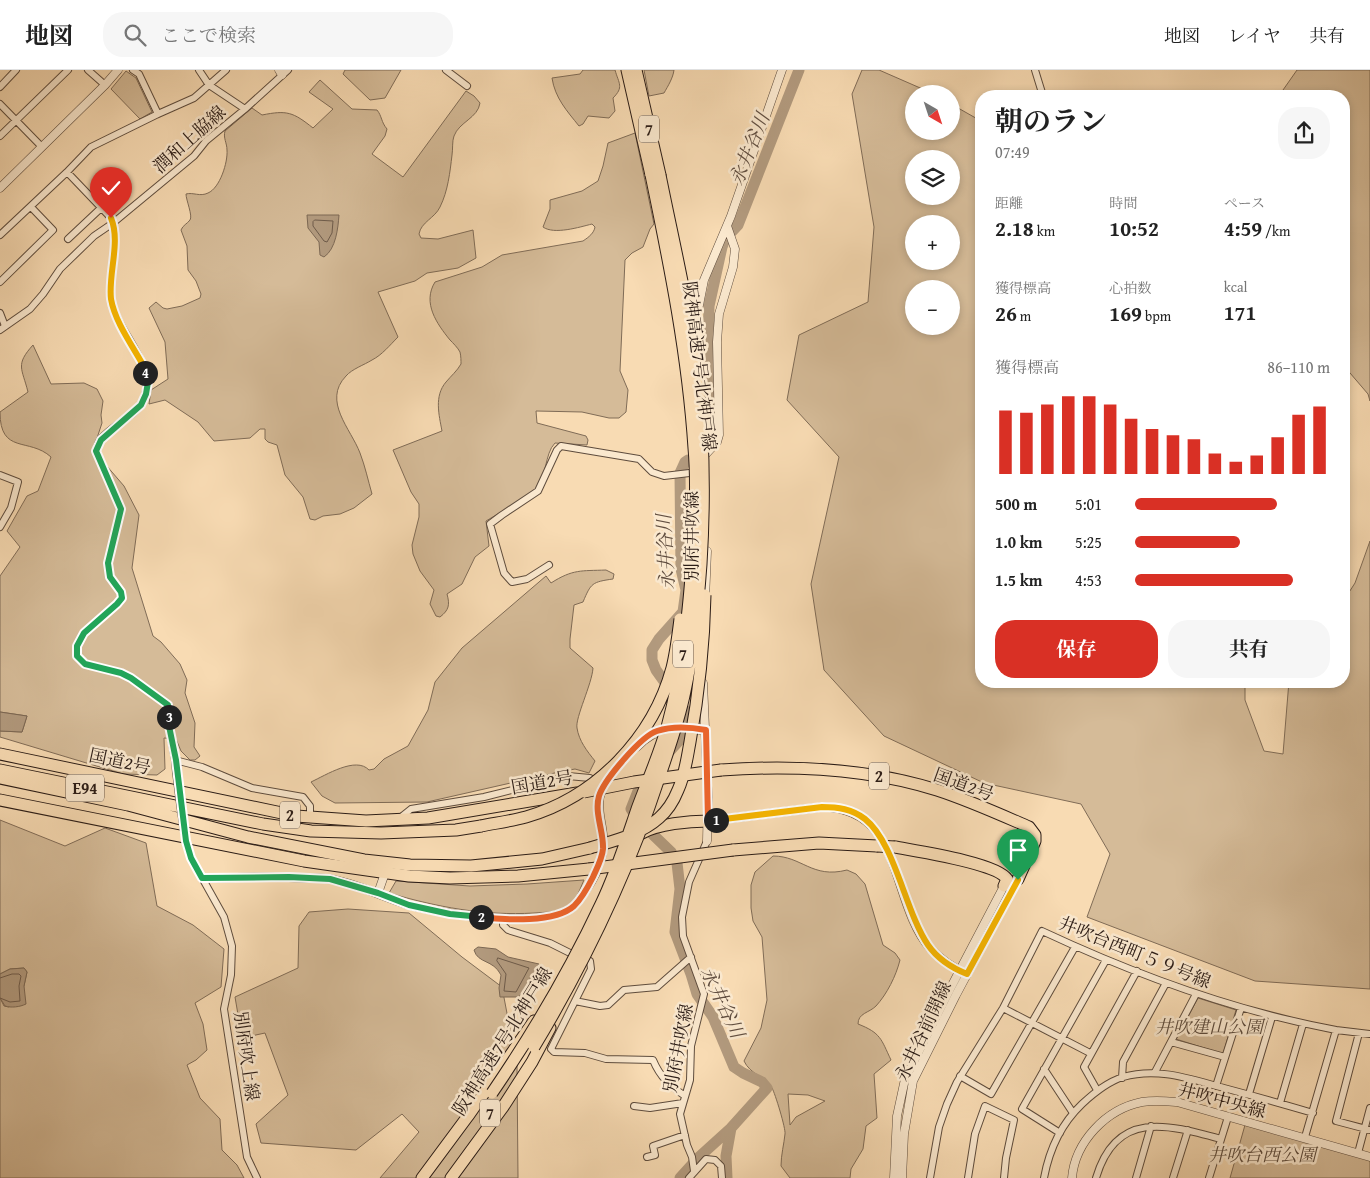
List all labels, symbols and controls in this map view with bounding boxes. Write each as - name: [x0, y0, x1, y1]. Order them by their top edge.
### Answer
- search box: [103, 12, 453, 57]
- text: 地図: [25, 18, 73, 53]
- icon: search: [121, 21, 149, 49]
- text: ここで検索: [161, 21, 256, 49]
- text: 地図: [1164, 22, 1200, 49]
- text: レイヤ: [1228, 22, 1281, 49]
- text: 共有: [1309, 22, 1345, 49]
- north arrow: [905, 85, 960, 140]
- map controls: [905, 85, 960, 335]
- street label: 潤和上脇線: [147, 99, 231, 179]
- text: 朝のラン: [995, 100, 1107, 141]
- water label: 永井谷川: [722, 107, 777, 189]
- button: share: [1278, 107, 1330, 159]
- road number: 7: [639, 116, 659, 142]
- text: 07:49: [995, 140, 1030, 164]
- button: layers: [905, 150, 960, 205]
- pin: [90, 167, 132, 218]
- icon: check: [97, 174, 125, 202]
- text: 距離: [995, 193, 1023, 213]
- text: 時間: [1109, 193, 1137, 213]
- text: ペース: [1224, 193, 1265, 213]
- text: 2.18: [995, 213, 1034, 244]
- text: 10:52: [1109, 213, 1159, 244]
- text: 4:59: [1224, 213, 1262, 244]
- button: +: [905, 215, 960, 270]
- text: km: [1034, 221, 1055, 241]
- text: /km: [1262, 221, 1290, 241]
- text: kcal: [1224, 277, 1248, 297]
- text: 獲得標高: [995, 278, 1051, 298]
- text: 心拍数: [1109, 278, 1151, 298]
- street label: 阪神高速7号北神戸線: [676, 280, 724, 452]
- button: −: [905, 280, 960, 335]
- text: 171: [1224, 297, 1256, 328]
- text: 26: [995, 298, 1017, 329]
- text: 169: [1109, 298, 1142, 329]
- text: m: [1017, 306, 1031, 326]
- text: bpm: [1142, 306, 1171, 326]
- text: 獲得標高: [995, 355, 1059, 379]
- text: 86–110 m: [1267, 355, 1330, 379]
- pin: 4: [132, 360, 158, 386]
- text: 4: [142, 363, 149, 383]
- street label: 別府井吹線: [678, 491, 705, 581]
- text: 500 m: [995, 492, 1037, 516]
- text: 5:01: [1075, 492, 1102, 516]
- water label: 永井谷川: [649, 511, 681, 591]
- text: 1.0 km: [995, 530, 1042, 554]
- text: 5:25: [1075, 530, 1102, 554]
- text: 1.5 km: [995, 568, 1042, 592]
- text: 4:53: [1075, 568, 1102, 592]
- button: 保存: [995, 620, 1158, 678]
- button: 共有: [1168, 620, 1330, 678]
- road number: 7: [673, 640, 693, 668]
- pin: 3: [156, 704, 182, 730]
- text: 3: [166, 707, 173, 727]
- street label: 国道2号: [87, 741, 153, 781]
- street label: 国道2号: [930, 761, 998, 807]
- road number: 2: [869, 762, 889, 789]
- street label: 国道2号: [509, 763, 575, 801]
- road number: E94: [66, 774, 104, 801]
- road number: 2: [280, 802, 300, 828]
- pin: 1: [704, 808, 728, 832]
- text: 1: [713, 810, 720, 830]
- pin: [997, 829, 1039, 880]
- icon: arrive: [1004, 836, 1032, 864]
- pin: 2: [468, 904, 494, 930]
- text: 2: [478, 907, 485, 927]
- street label: 井吹台西町５９号線: [1055, 909, 1215, 995]
- water label: 永井谷川: [694, 962, 753, 1044]
- street label: 阪神高速7号北神戸線: [448, 963, 556, 1119]
- street label: 永井谷前開線: [888, 976, 958, 1086]
- street label: 別府井吹線: [656, 1001, 700, 1095]
- street label: 別府吹上線: [227, 1010, 267, 1102]
- park label: 井吹建山公園: [1155, 1013, 1266, 1040]
- street label: 井吹中央線: [1175, 1075, 1269, 1125]
- road number: 7: [480, 1100, 500, 1126]
- park label: 井吹台西公園: [1208, 1141, 1319, 1168]

